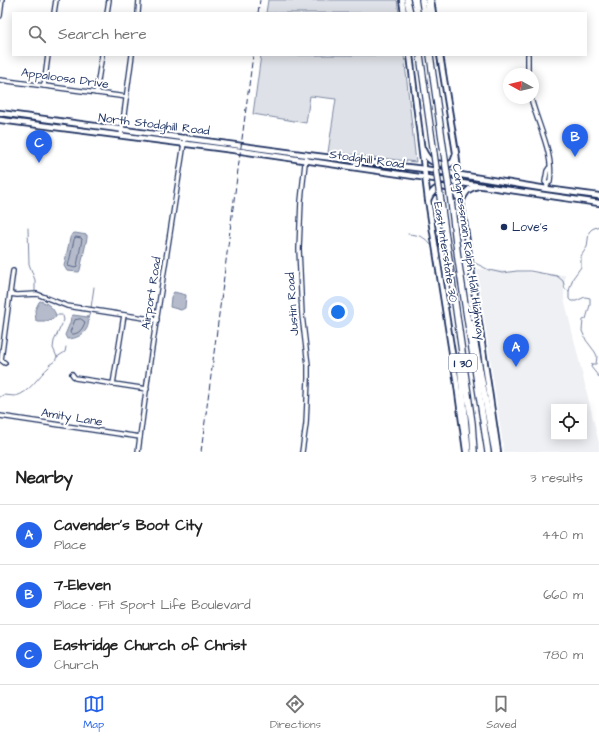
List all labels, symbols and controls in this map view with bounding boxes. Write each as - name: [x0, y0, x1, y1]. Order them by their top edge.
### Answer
- search box: [12, 12, 587, 56]
- icon: search: [26, 23, 48, 45]
- text: Search here: [58, 24, 147, 45]
- street label: Appaloosa Drive: [20, 64, 110, 93]
- north arrow: [503, 68, 539, 104]
- street label: North Stodghill Road: [97, 109, 211, 141]
- pin: B: [562, 124, 588, 157]
- pin: C: [26, 130, 52, 163]
- street label: Stodghill Road: [328, 146, 406, 174]
- street label: Congressman Ralph Hall Highway: [447, 163, 489, 342]
- street label: East Interstate 30: [429, 201, 462, 304]
- place label: Love's: [512, 219, 548, 236]
- marker: Love's: [499, 222, 509, 232]
- street label: Airport Road: [137, 255, 166, 331]
- street label: Justin Road: [282, 272, 303, 336]
- your location: [328, 302, 348, 322]
- pin: A: [503, 334, 529, 367]
- road number: I 30: [449, 354, 477, 372]
- street label: Amity Lane: [40, 404, 104, 432]
- map controls: [551, 404, 587, 440]
- button: locate: [551, 404, 587, 440]
- text: Nearby: [16, 466, 73, 490]
- text: 3 results: [530, 469, 583, 487]
- text: Cavender's Boot City: [54, 515, 203, 536]
- text: A: [25, 526, 33, 544]
- text: 440 m: [542, 526, 583, 544]
- text: Place: [54, 536, 86, 554]
- text: 7-Eleven: [54, 575, 111, 596]
- text: B: [24, 586, 34, 604]
- text: 660 m: [543, 586, 583, 604]
- text: Place · Fit Sport Life Boulevard: [54, 596, 251, 614]
- text: Eastridge Church of Christ: [54, 635, 247, 656]
- text: C: [24, 646, 34, 664]
- text: 780 m: [543, 646, 583, 664]
- text: Church: [54, 656, 98, 674]
- tab: Map: [83, 693, 105, 732]
- tab: Directions: [270, 693, 321, 732]
- tab: Saved: [486, 693, 516, 732]

